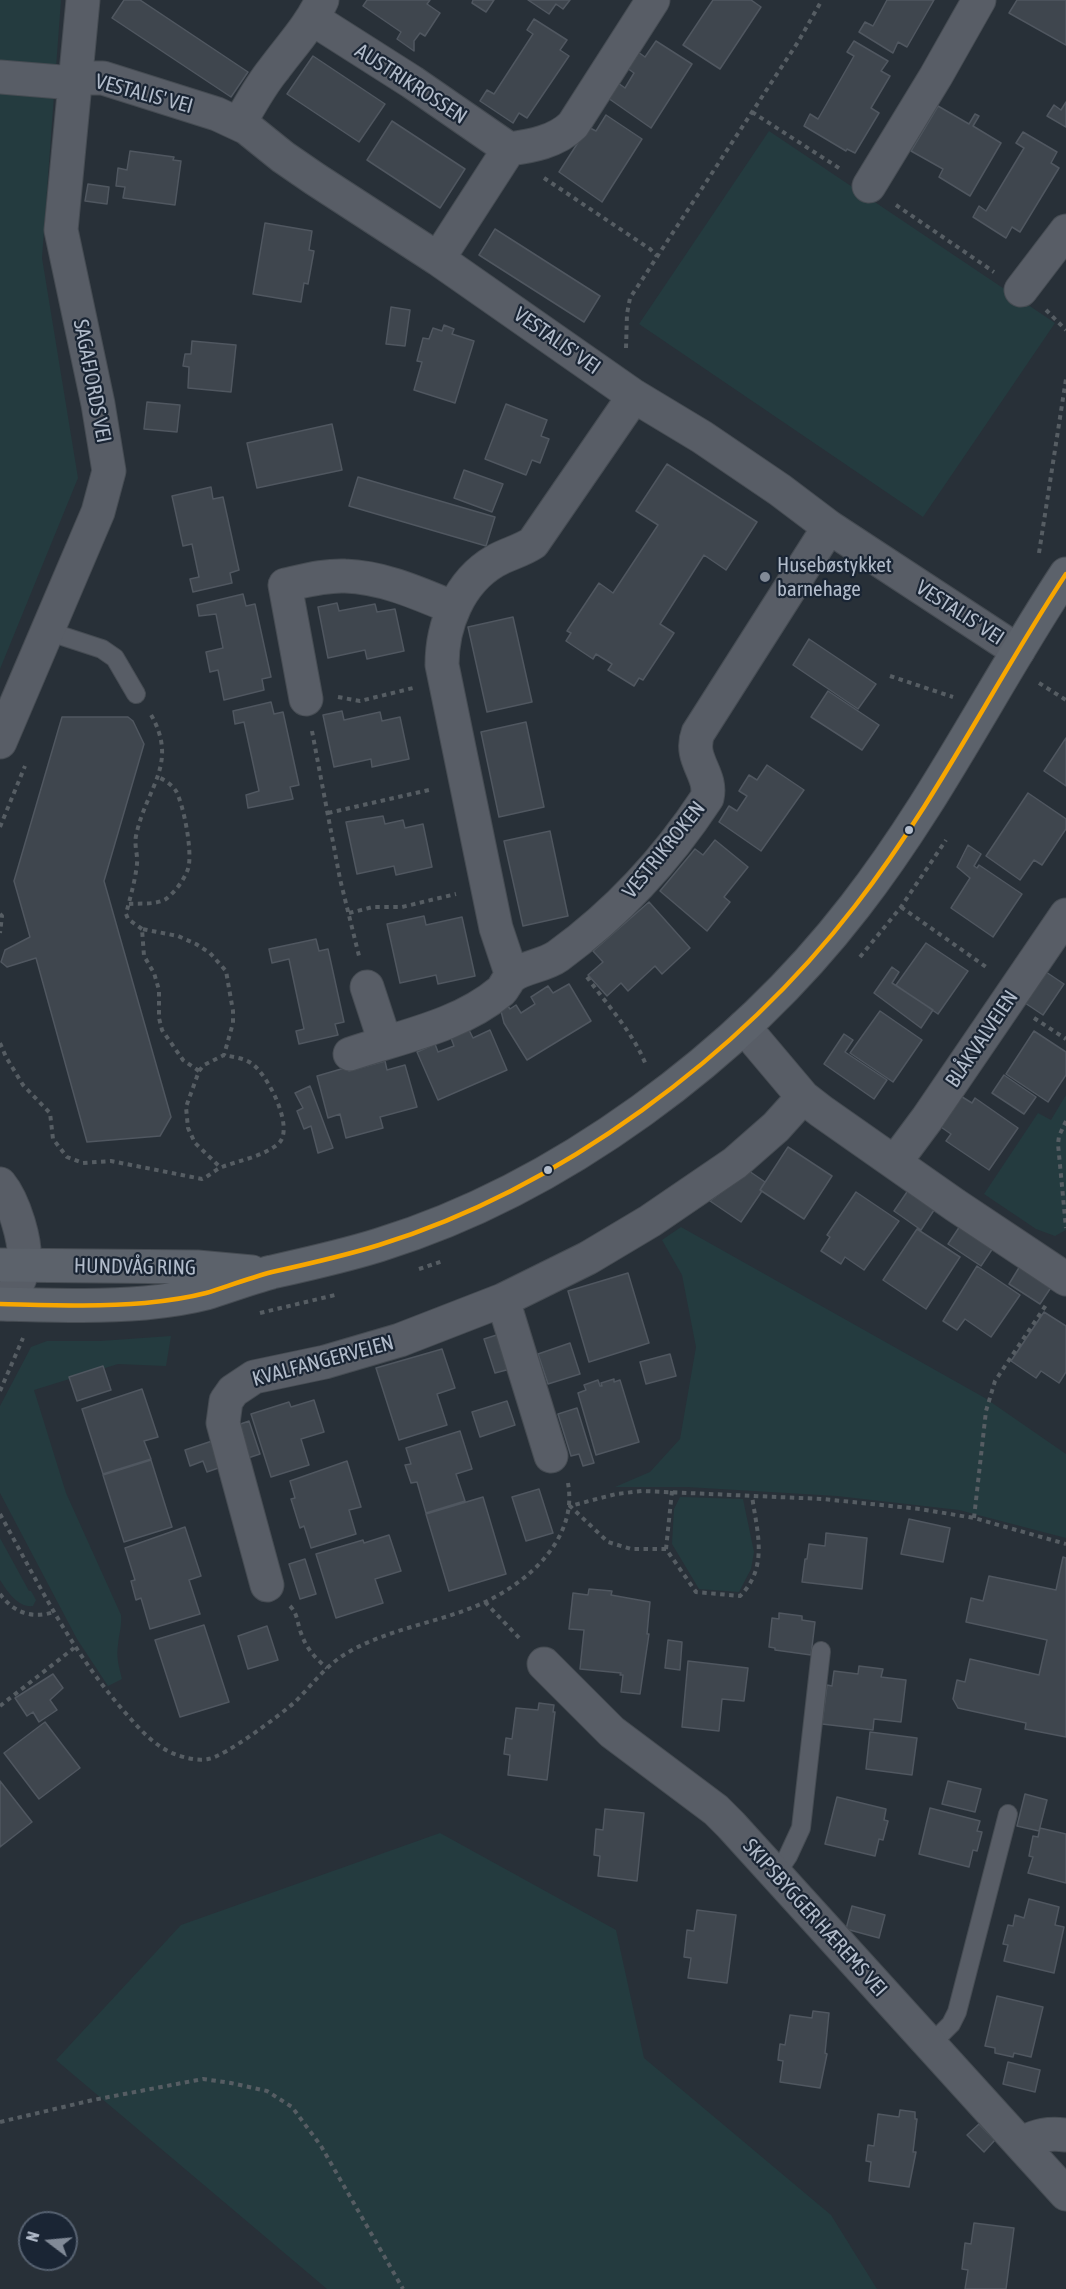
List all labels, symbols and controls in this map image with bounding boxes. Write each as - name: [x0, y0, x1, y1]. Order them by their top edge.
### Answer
- street label: AUSTRIKROSSEN: [350, 38, 472, 130]
- street label: VESTALIS' VEI: [92, 69, 196, 119]
- street label: VESTALIS' VEI: [509, 302, 605, 380]
- street label: SAGAFJORDS VEI: [68, 317, 116, 445]
- place label: Husebøstykket barnehage: [777, 552, 892, 602]
- marker: Husebøstykket barnehage: [758, 570, 772, 584]
- street label: VESTALIS' VEI: [911, 575, 1009, 651]
- street label: VESTRIKROKEN: [617, 796, 711, 904]
- unlabelled marker: [903, 824, 915, 836]
- street label: BLÅKVALVEIEN: [940, 986, 1024, 1092]
- unlabelled marker: [542, 1164, 554, 1176]
- street label: HUNDVÅG RING: [74, 1253, 196, 1281]
- street label: KVALFANGERVEIEN: [249, 1330, 397, 1392]
- street label: SKIPSBYGGER HÆREMS VEI: [738, 1834, 892, 2002]
- north arrow: [18, 2211, 78, 2271]
- text: N: [23, 2230, 43, 2244]

